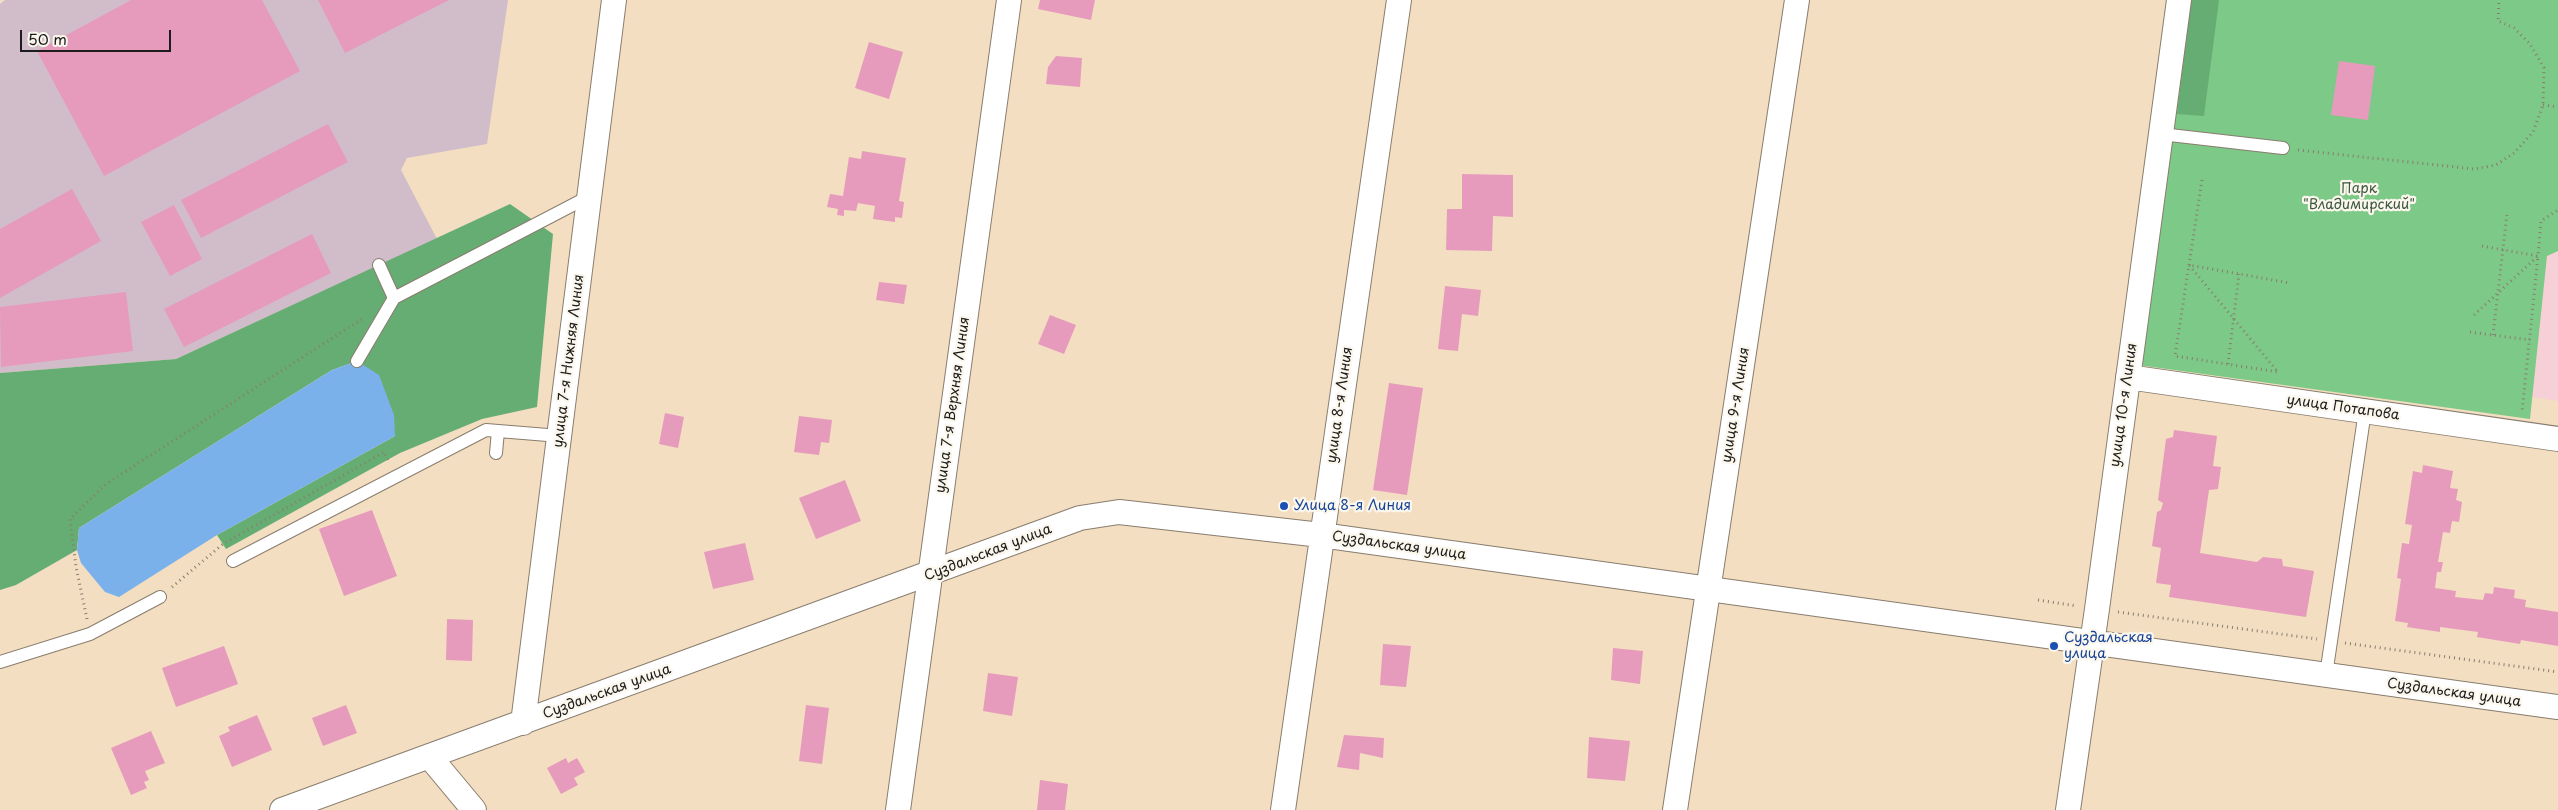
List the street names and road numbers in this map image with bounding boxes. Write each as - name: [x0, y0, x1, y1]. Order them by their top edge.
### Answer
- street label: улица 7-я Нижняя Линия: [550, 274, 588, 448]
- street label: улица 7-я Верхняя Линия: [932, 316, 974, 494]
- street label: улица 10-я Линия: [2107, 342, 2141, 468]
- street label: улица 8-я Линия: [1324, 346, 1356, 464]
- street label: улица 9-я Линия: [1719, 346, 1753, 464]
- street label: улица Потапова: [2286, 392, 2400, 424]
- street label: Суздальская улица: [922, 521, 1054, 585]
- street label: Суздальская улица: [1331, 528, 1467, 564]
- street label: Суздальская улица: [541, 661, 673, 723]
- street label: Суздальская улица: [2386, 675, 2522, 711]

